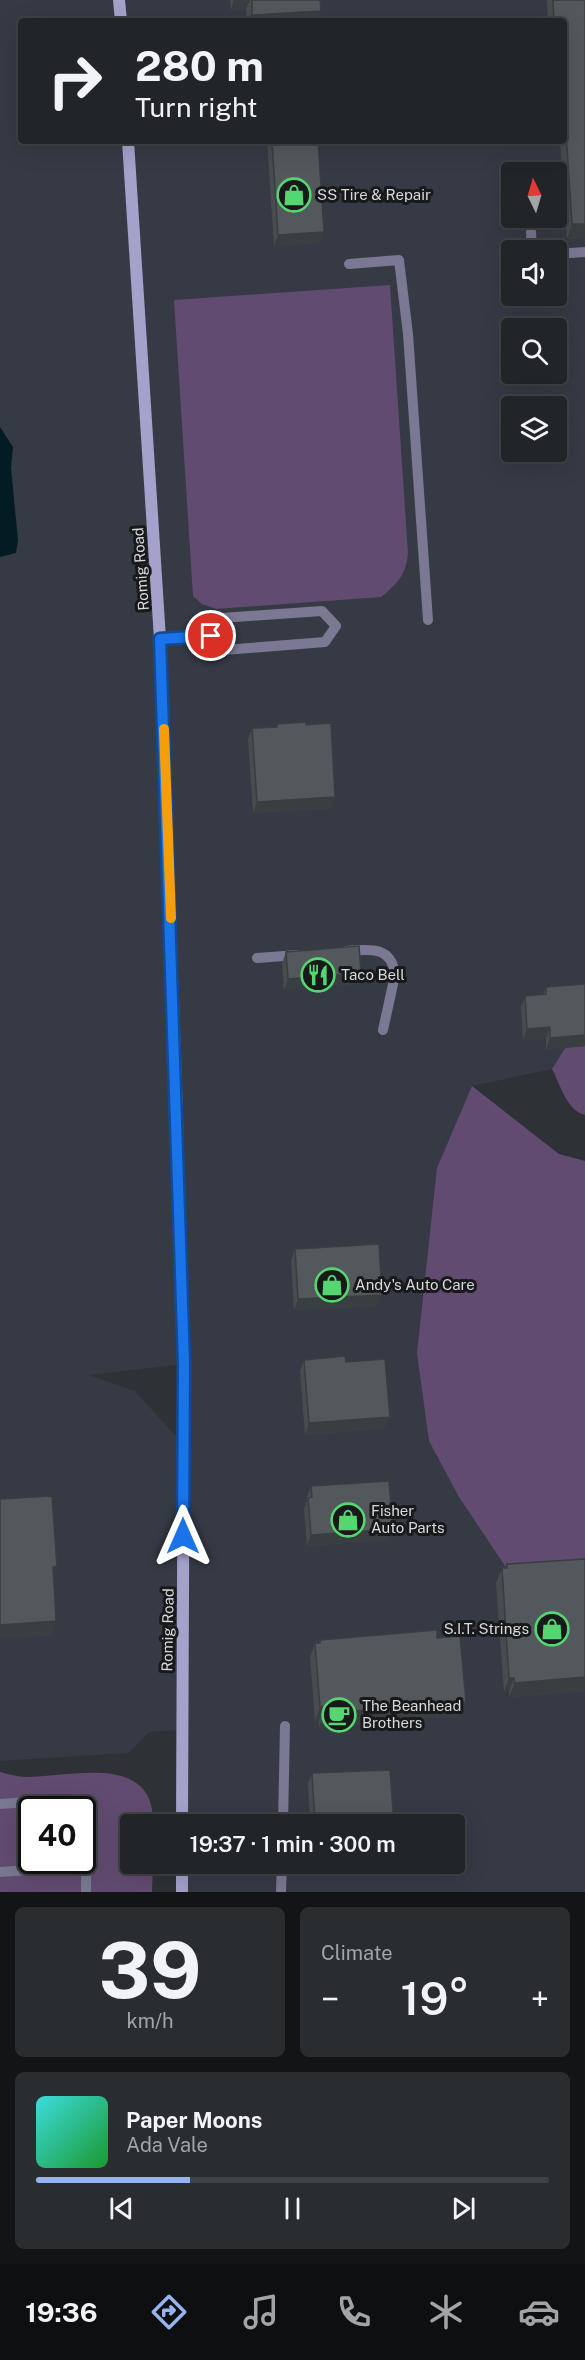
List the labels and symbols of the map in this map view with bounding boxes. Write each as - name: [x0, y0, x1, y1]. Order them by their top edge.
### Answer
- north arrow: [501, 162, 567, 228]
- shop icon: SS Tire & Repair: [276, 177, 312, 213]
- place label: SS Tire & Repair: [317, 186, 431, 203]
- street label: Romig Road: [129, 527, 152, 611]
- pin: [185, 610, 236, 661]
- restaurant icon: Taco Bell: [300, 957, 336, 993]
- place label: Taco Bell: [341, 966, 405, 983]
- shop icon: Andy's Auto Care: [314, 1267, 350, 1303]
- place label: Andy's Auto Care: [355, 1276, 475, 1293]
- shop icon: Fisher Auto Parts: [330, 1502, 366, 1538]
- place label: Fisher Auto Parts: [371, 1502, 445, 1536]
- position arrow: [151, 1504, 215, 1568]
- street label: Romig Road: [158, 1588, 177, 1672]
- shop icon: S.I.T. Strings: [534, 1611, 570, 1647]
- place label: S.I.T. Strings: [444, 1620, 529, 1637]
- cafe icon: The Beanhead Brothers: [321, 1697, 357, 1733]
- place label: The Beanhead Brothers: [362, 1697, 461, 1731]
- speed limit sign: 40: [18, 1796, 96, 1874]

